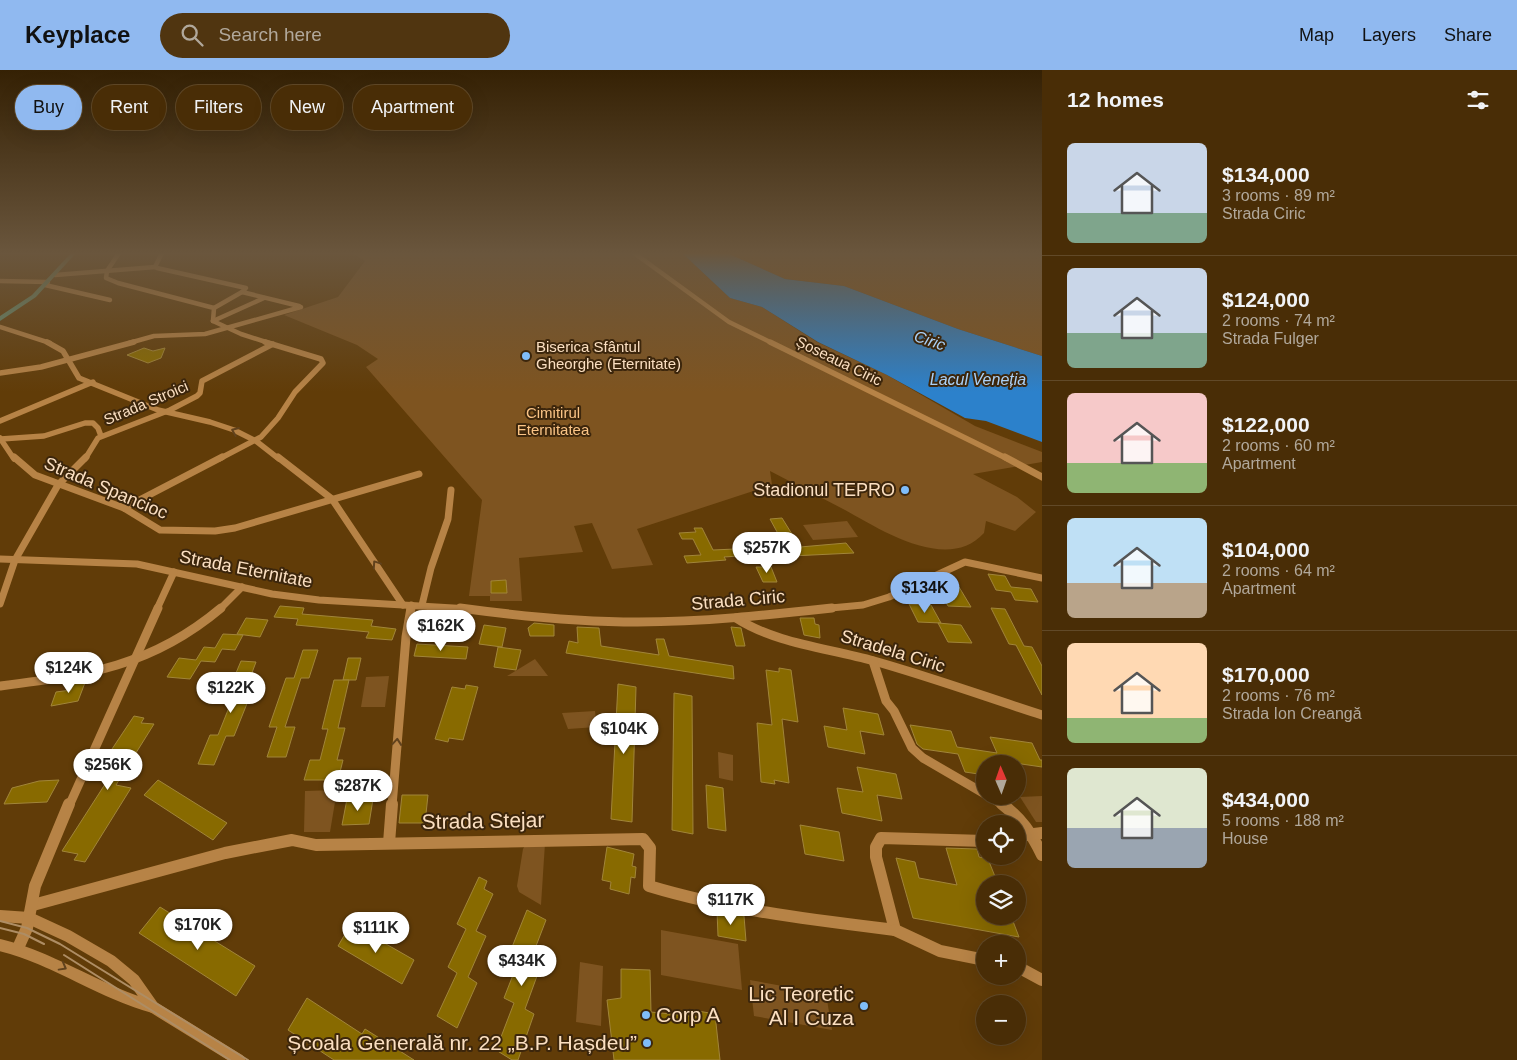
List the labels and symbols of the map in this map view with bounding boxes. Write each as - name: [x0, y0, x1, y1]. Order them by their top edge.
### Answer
- water label: Ciric: [912, 327, 948, 354]
- street label: Șoseaua Ciric: [794, 332, 885, 389]
- place label: Biserica Sfântul Gheorghe (Eternitate): [536, 338, 681, 372]
- marker: Biserica Sfântul Gheorghe (Eternitate): [520, 350, 532, 362]
- water label: Lacul Veneția: [930, 371, 1026, 388]
- street label: Strada Stroici: [101, 377, 191, 428]
- park label: Cimitirul Eternitatea: [517, 404, 590, 438]
- one-way arrow: [231, 427, 240, 437]
- street label: Strada Spancioc: [41, 453, 171, 523]
- place label: Stadionul TEPRO: [753, 480, 895, 500]
- marker: Stadionul TEPRO: [899, 484, 911, 496]
- pin: $257K: [732, 532, 802, 574]
- street label: Strada Eternitate: [178, 546, 314, 592]
- one-way arrow: [373, 561, 382, 570]
- pin: $134K: [890, 572, 960, 614]
- street label: Strada Ciric: [690, 586, 786, 614]
- pin: $162K: [406, 610, 476, 652]
- street label: Stradela Ciric: [838, 626, 948, 676]
- pin: $124K: [34, 652, 104, 694]
- pin: $122K: [196, 672, 266, 714]
- pin: $104K: [589, 712, 659, 755]
- one-way arrow: [391, 738, 402, 746]
- pin: $256K: [73, 748, 143, 791]
- north arrow: [976, 755, 1026, 805]
- pin: $287K: [323, 770, 393, 812]
- street label: Strada Stejar: [422, 808, 544, 833]
- pin: $117K: [696, 884, 766, 926]
- pin: $170K: [163, 908, 233, 951]
- pin: $111K: [341, 912, 411, 954]
- pin: $434K: [487, 944, 557, 987]
- one-way arrow: [57, 960, 66, 970]
- place label: Lic Teoretic Al I Cuza: [748, 982, 854, 1029]
- marker: Lic Teoretic Al I Cuza: [858, 1000, 870, 1012]
- place label: Corp A: [656, 1003, 720, 1026]
- marker: Corp A: [640, 1009, 652, 1021]
- place label: Școala Generală nr. 22 „B.P. Hașdeu”: [287, 1031, 637, 1054]
- marker: Școala Generală nr. 22 „B.P. Hașdeu”: [641, 1037, 653, 1049]

